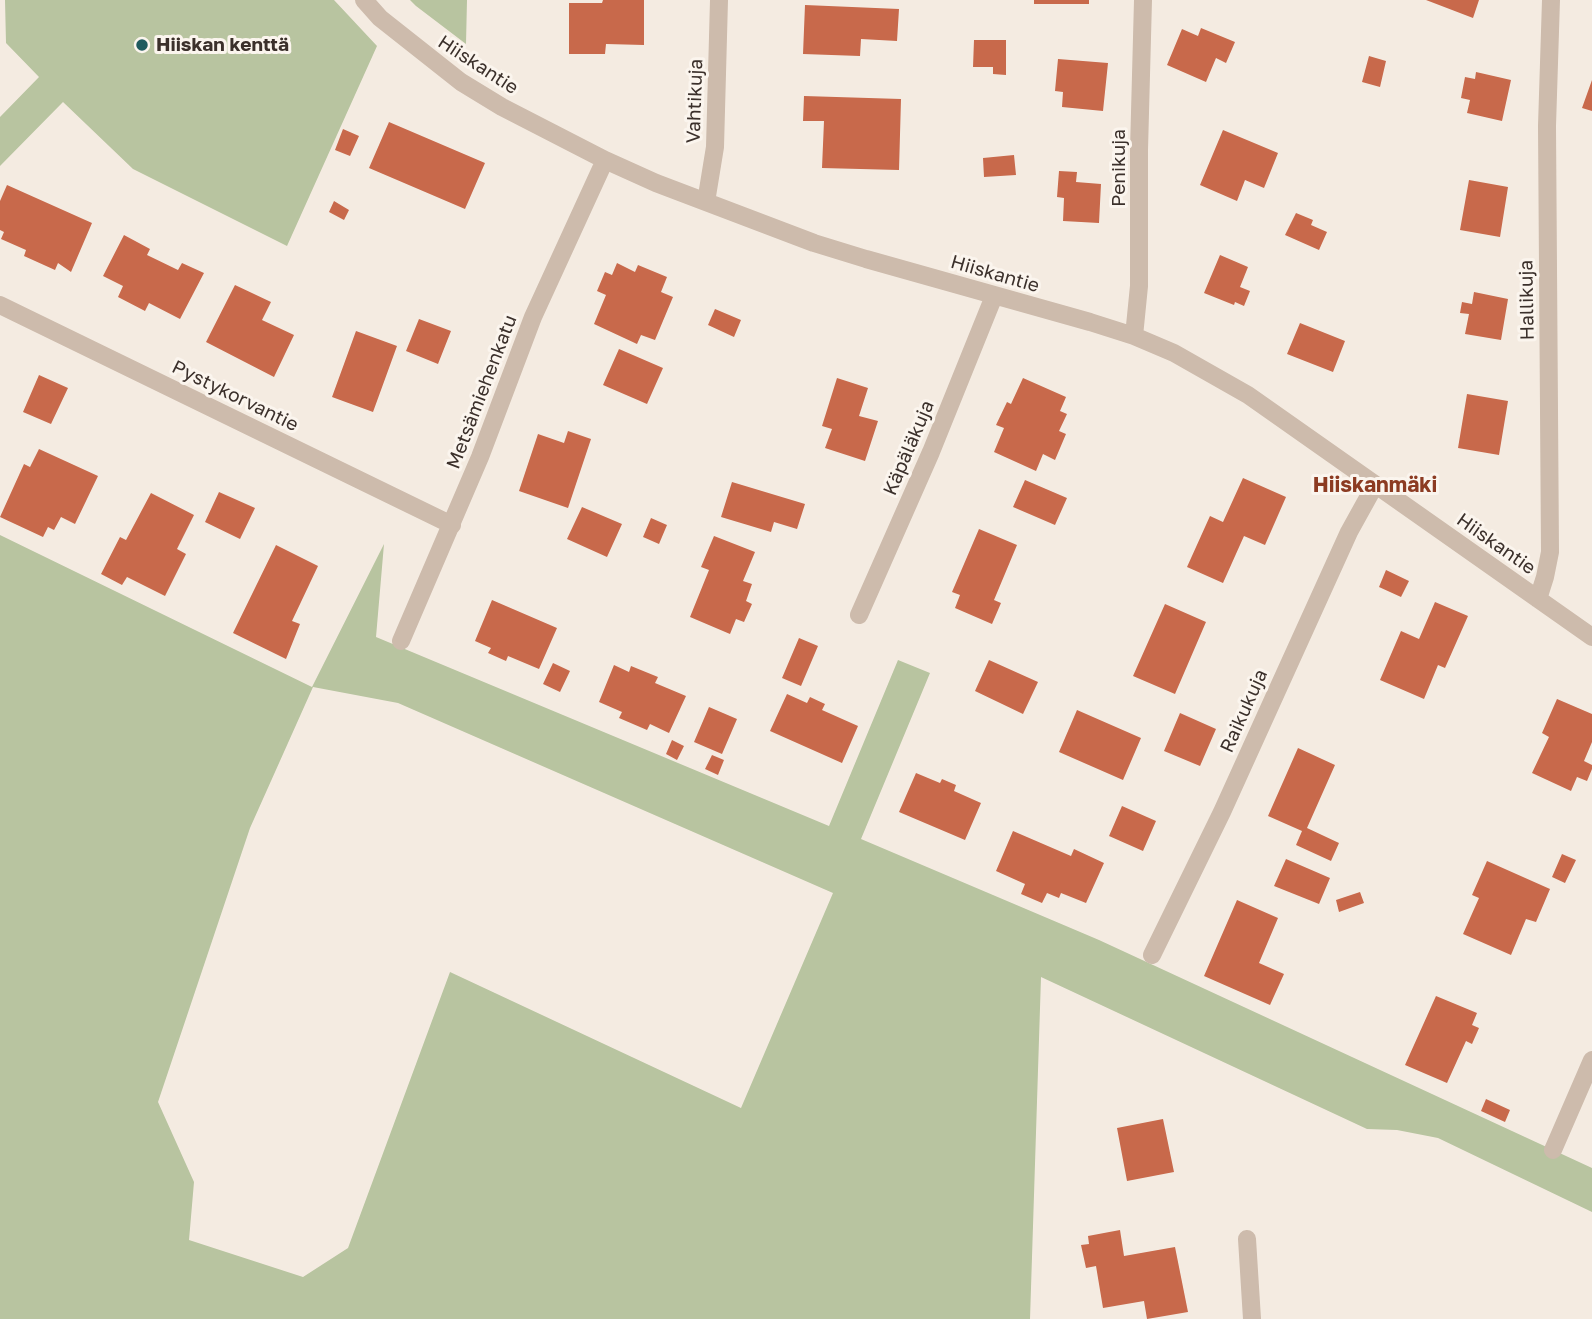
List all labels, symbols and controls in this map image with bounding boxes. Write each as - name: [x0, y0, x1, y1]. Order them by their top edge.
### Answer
- street label: Hiiskantie: [434, 31, 522, 99]
- place label: Hiiskan kenttä: [156, 34, 289, 56]
- marker: Hiiskan kenttä: [134, 37, 150, 53]
- street label: Vahtikuja: [682, 58, 708, 144]
- street label: Penikuja: [1108, 129, 1130, 207]
- street label: Hiiskantie: [948, 250, 1042, 298]
- street label: Hallikuja: [1515, 260, 1539, 340]
- street label: Metsämiehenkatu: [442, 312, 522, 472]
- street label: Pystykorvantie: [168, 356, 302, 436]
- street label: Käpäläkuja: [879, 397, 939, 499]
- district label: Hiiskanmäki: [1313, 472, 1437, 498]
- street label: Hiiskantie: [1452, 509, 1540, 579]
- street label: Raikukuja: [1216, 666, 1272, 756]

